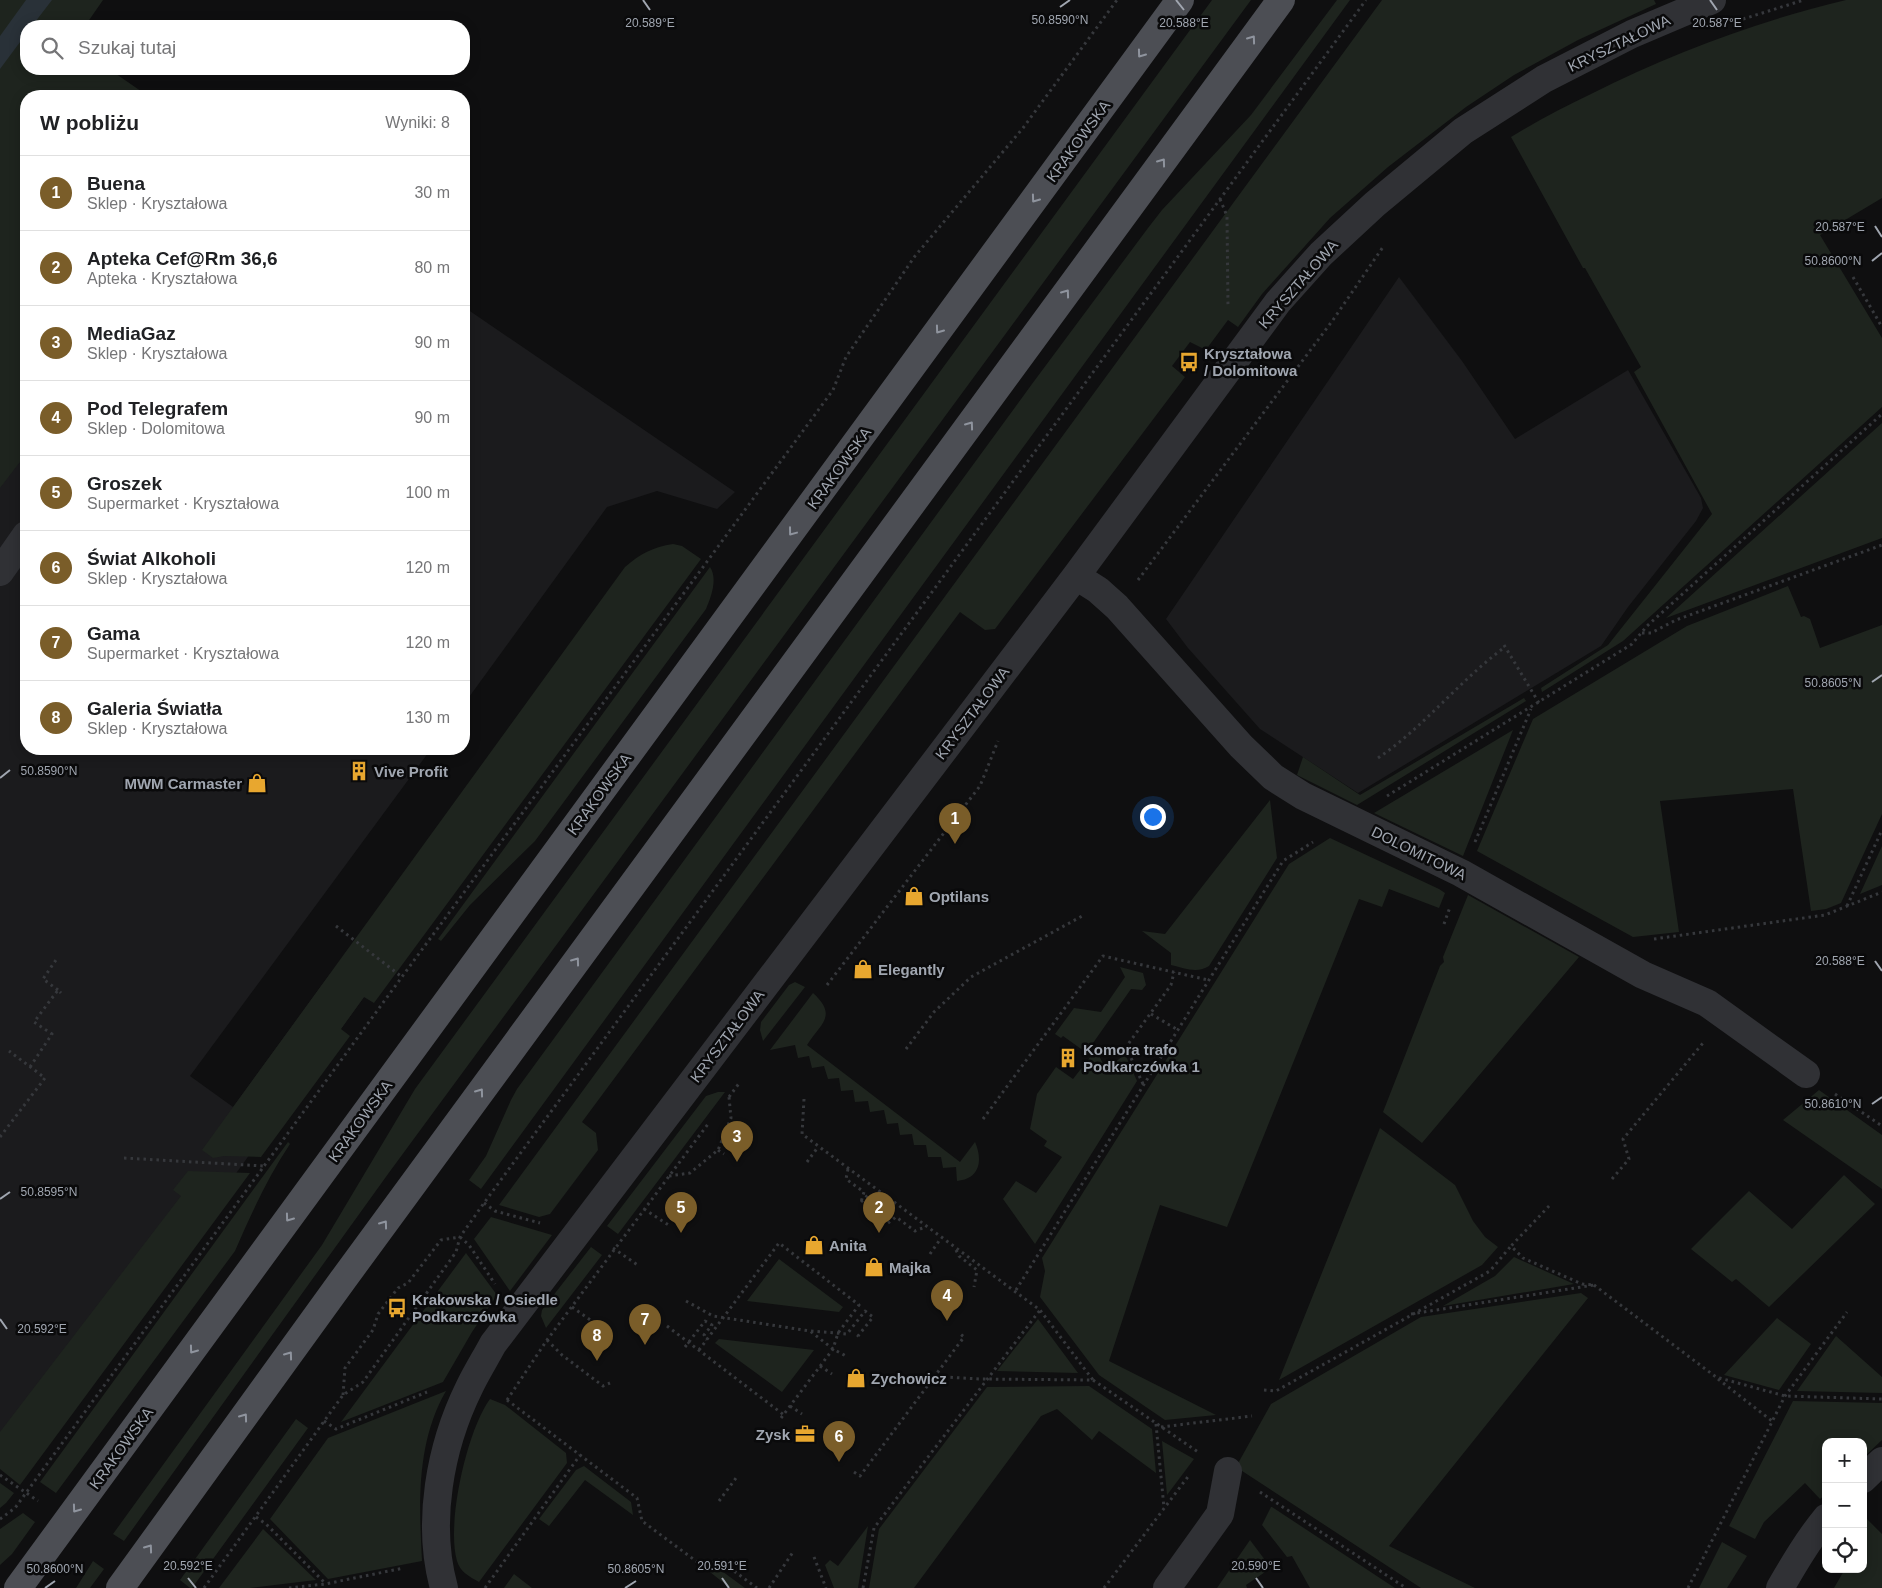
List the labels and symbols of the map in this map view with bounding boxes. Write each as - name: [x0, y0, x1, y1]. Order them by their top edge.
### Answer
- street label: KRYSZTAŁOWA: [1565, 11, 1673, 75]
- text: 50.8590°N: [1032, 13, 1088, 27]
- text: 20.589°E: [625, 16, 675, 30]
- text: 20.588°E: [1159, 16, 1209, 30]
- text: 20.587°E: [1692, 16, 1742, 30]
- one-way arrow: [1247, 36, 1255, 45]
- one-way arrow: [1138, 48, 1148, 57]
- street label: KRAKOWSKA: [1043, 97, 1113, 185]
- one-way arrow: [1156, 158, 1165, 168]
- one-way arrow: [1032, 193, 1041, 203]
- text: 20.587°E: [1815, 220, 1865, 234]
- street label: KRYSZTAŁOWA: [1255, 236, 1341, 332]
- text: 50.8600°N: [1805, 254, 1861, 268]
- one-way arrow: [1060, 289, 1069, 299]
- one-way arrow: [937, 324, 945, 333]
- place label: Kryształowa / Dolomitowa: [1204, 345, 1298, 379]
- bus stop icon: Kryształowa / Dolomitowa: [1178, 351, 1200, 373]
- one-way arrow: [964, 421, 973, 430]
- street label: KRAKOWSKA: [804, 424, 874, 512]
- one-way arrow: [789, 526, 797, 535]
- street label: KRYSZTAŁOWA: [932, 663, 1012, 763]
- text: 50.8605°N: [1805, 676, 1861, 690]
- street label: KRAKOWSKA: [564, 750, 634, 838]
- building icon: Vive Profit: [348, 760, 370, 782]
- place label: Vive Profit: [374, 763, 448, 780]
- text: 50.8590°N: [21, 764, 77, 778]
- shop icon: MWM Carmaster: [246, 772, 268, 794]
- place label: MWM Carmaster: [124, 775, 242, 792]
- pin: 1: [939, 803, 971, 844]
- your location: [1140, 804, 1166, 830]
- street label: DOLOMITOWA: [1369, 823, 1469, 883]
- shop icon: Optilans: [903, 885, 925, 907]
- place label: Optilans: [929, 888, 989, 905]
- text: 20.588°E: [1815, 954, 1865, 968]
- one-way arrow: [571, 958, 579, 967]
- shop icon: Elegantly: [852, 958, 874, 980]
- place label: Elegantly: [878, 961, 945, 978]
- street label: KRYSZTAŁOWA: [687, 986, 767, 1086]
- place label: Komora trafo Podkarczówka 1: [1083, 1041, 1200, 1075]
- building icon: Komora trafo Podkarczówka 1: [1057, 1047, 1079, 1069]
- street label: KRAKOWSKA: [325, 1077, 395, 1165]
- one-way arrow: [475, 1089, 483, 1098]
- text: 50.8610°N: [1805, 1097, 1861, 1111]
- pin: 3: [721, 1121, 753, 1162]
- text: 50.8595°N: [21, 1185, 77, 1199]
- pin: 5: [665, 1192, 697, 1233]
- pin: 2: [863, 1192, 895, 1233]
- one-way arrow: [286, 1212, 295, 1222]
- one-way arrow: [378, 1220, 388, 1229]
- shop icon: Anita: [803, 1234, 825, 1256]
- place label: Anita: [829, 1237, 867, 1254]
- shop icon: Majka: [863, 1256, 885, 1278]
- place label: Majka: [889, 1259, 931, 1276]
- pin: 4: [931, 1280, 963, 1321]
- place label: Krakowska / Osiedle Podkarczówka: [412, 1291, 558, 1325]
- bus stop icon: Krakowska / Osiedle Podkarczówka: [386, 1297, 408, 1319]
- pin: 7: [629, 1304, 661, 1345]
- pin: 8: [581, 1320, 613, 1361]
- text: 20.592°E: [17, 1322, 67, 1336]
- one-way arrow: [190, 1344, 199, 1353]
- one-way arrow: [283, 1351, 292, 1361]
- shop icon: Zychowicz: [845, 1367, 867, 1389]
- place label: Zychowicz: [871, 1370, 947, 1387]
- street label: KRAKOWSKA: [86, 1404, 156, 1492]
- one-way arrow: [238, 1413, 247, 1423]
- pin: 6: [823, 1421, 855, 1462]
- office icon: Zysk: [794, 1423, 816, 1445]
- place label: Zysk: [756, 1426, 791, 1443]
- one-way arrow: [74, 1503, 82, 1512]
- one-way arrow: [143, 1545, 152, 1554]
- text: 20.592°E: [163, 1559, 213, 1573]
- text: 20.591°E: [697, 1559, 747, 1573]
- text: 20.590°E: [1231, 1559, 1281, 1573]
- text: 50.8600°N: [27, 1562, 83, 1576]
- text: 50.8605°N: [608, 1562, 664, 1576]

